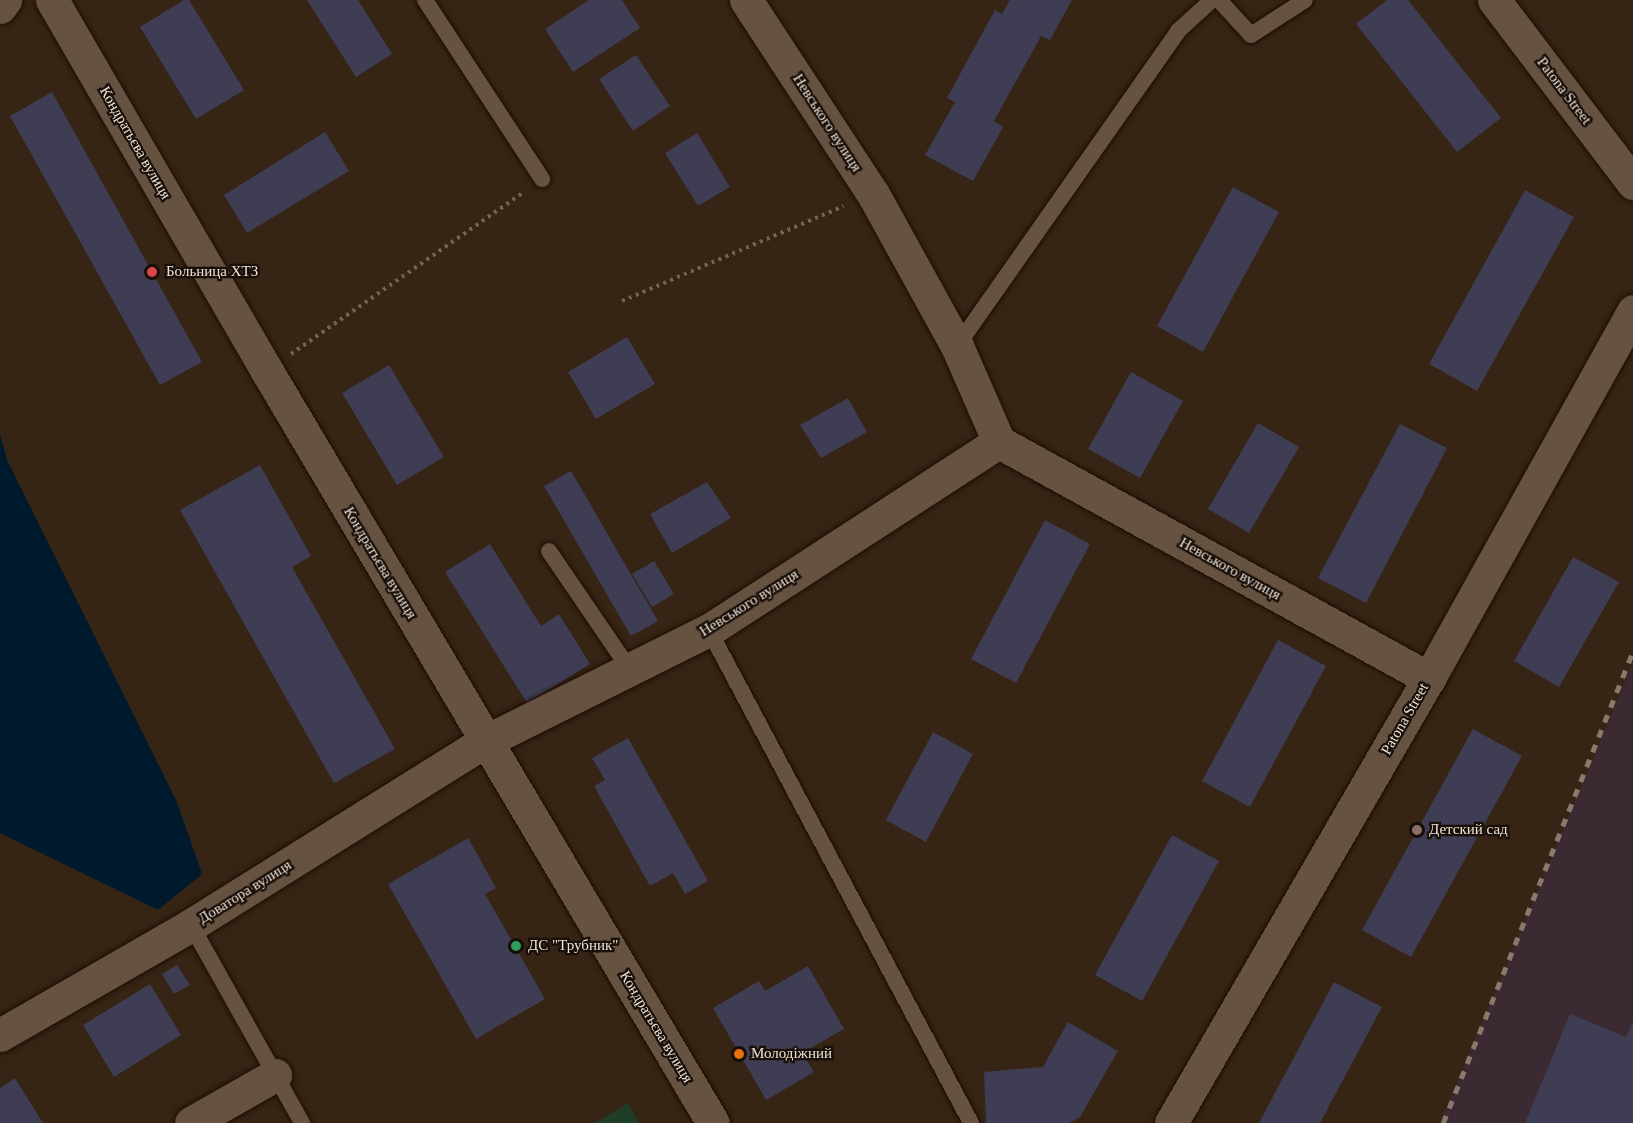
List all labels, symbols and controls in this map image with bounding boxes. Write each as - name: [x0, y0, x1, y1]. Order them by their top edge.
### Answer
- street label: Patona Street: [1533, 54, 1595, 128]
- street label: Невського вулиця: [789, 71, 865, 175]
- street label: Кондратьєва вулиця: [95, 83, 175, 203]
- marker: Больница ХТЗ: [143, 263, 161, 281]
- place label: Больница ХТЗ: [166, 263, 258, 281]
- street label: Кондратьєва вулиця: [340, 504, 420, 622]
- street label: Невського вулиця: [1176, 534, 1284, 604]
- street label: Невського вулиця: [696, 565, 802, 641]
- street label: Patona Street: [1377, 680, 1433, 758]
- place label: Детский сад: [1429, 821, 1508, 839]
- marker: Детский сад: [1410, 823, 1424, 837]
- street label: Доватора вулиця: [195, 856, 295, 928]
- place label: ДС "Трубник": [528, 937, 618, 955]
- marker: ДС "Трубник": [509, 939, 523, 953]
- street label: Кондратьєва вулиця: [616, 968, 696, 1086]
- place label: Молодіжний: [751, 1045, 832, 1063]
- marker: Молодіжний: [732, 1047, 746, 1061]

